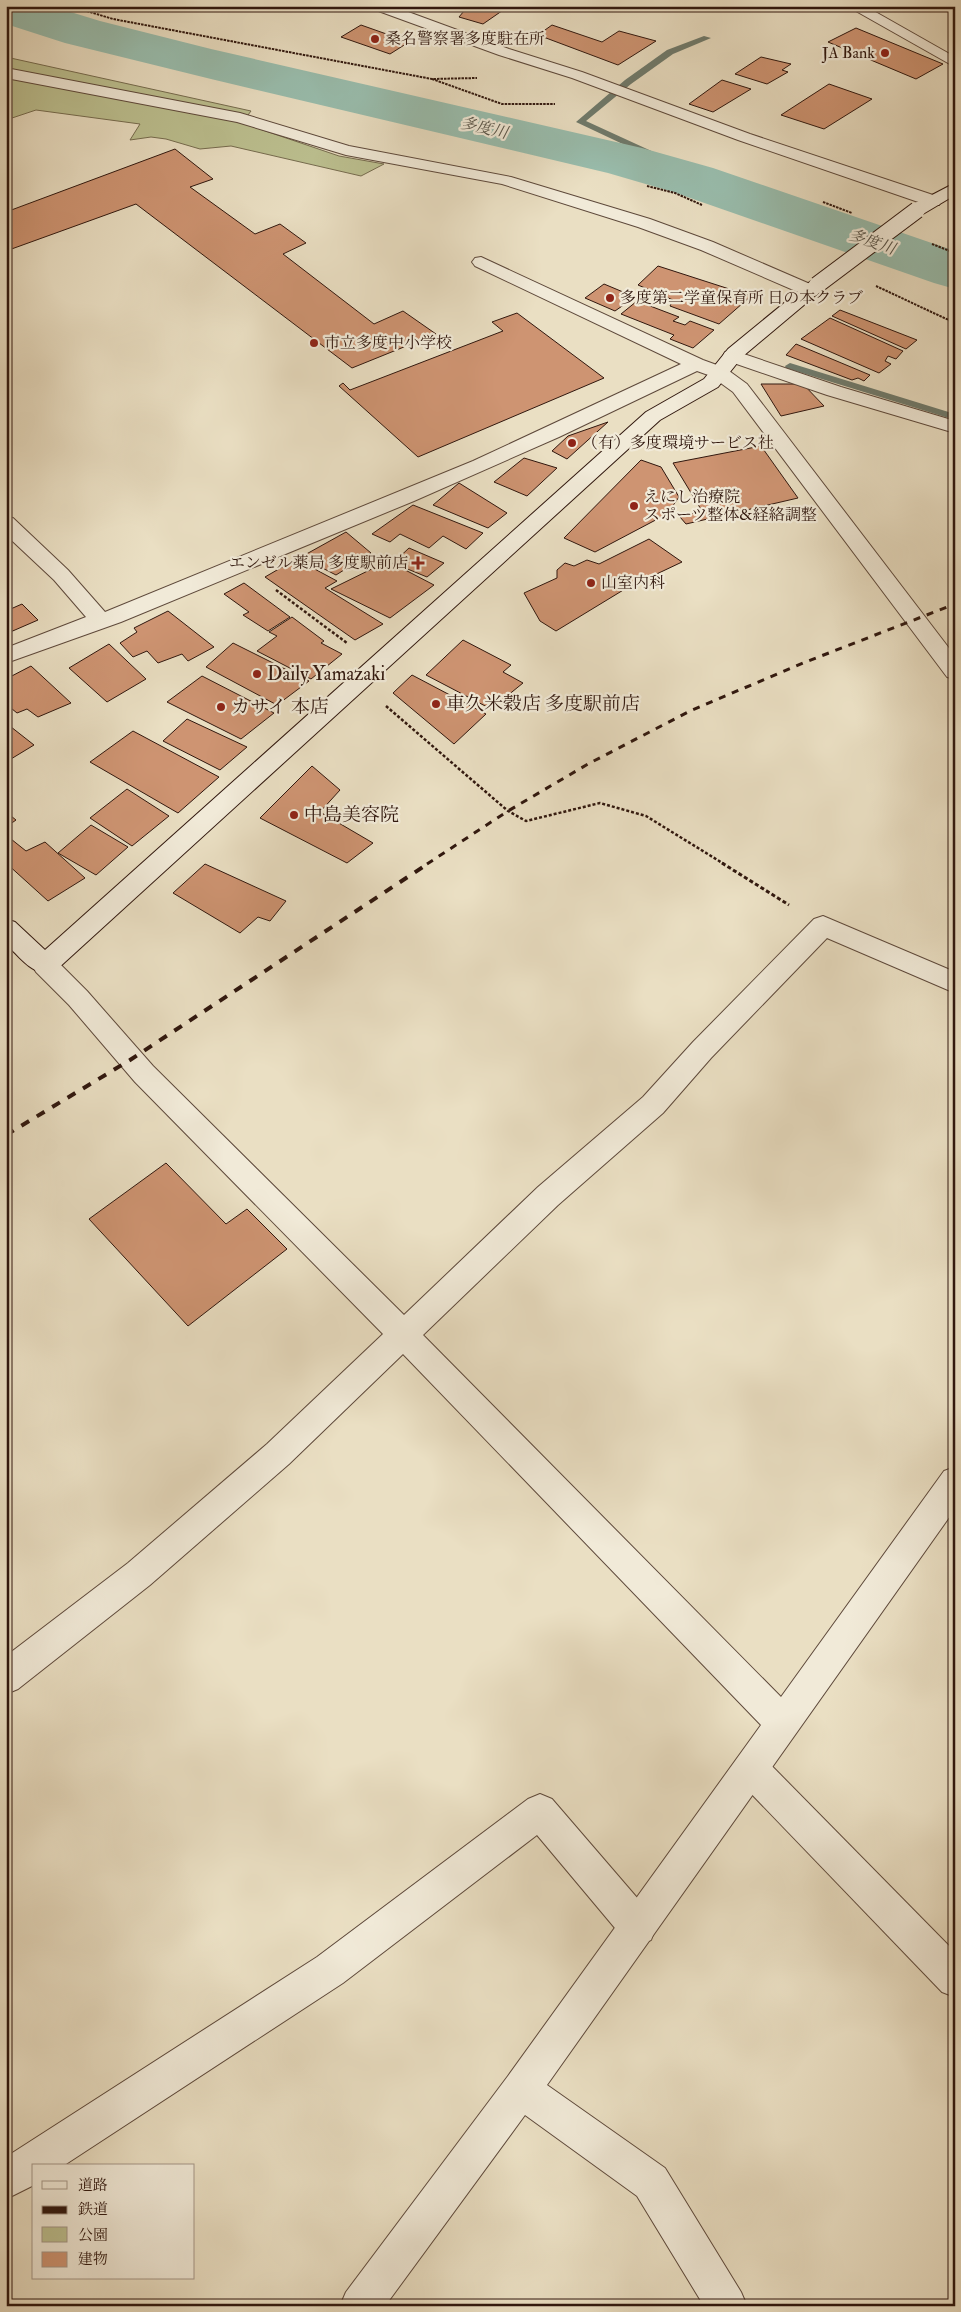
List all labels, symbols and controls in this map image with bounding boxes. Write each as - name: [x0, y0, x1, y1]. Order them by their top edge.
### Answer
- place label: 桑名警察署多度駐在所: [385, 29, 545, 49]
- marker: 桑名警察署多度駐在所: [369, 33, 381, 45]
- place label: JA Bank: [821, 43, 875, 64]
- marker: JA Bank: [879, 47, 891, 59]
- water label: 多度川: [458, 113, 512, 144]
- water label: 多度川: [846, 225, 900, 260]
- place label: 多度第二学童保育所 日の本クラブ: [620, 288, 863, 308]
- marker: 多度第二学童保育所 日の本クラブ: [604, 292, 616, 304]
- place label: 市立多度中小学校: [324, 333, 452, 353]
- marker: 市立多度中小学校: [308, 337, 320, 349]
- place label: （有）多度環境サービス社: [582, 433, 774, 453]
- marker: （有）多度環境サービス社: [566, 437, 578, 449]
- place label: えにし治療院 スポーツ整体&経絡調整: [644, 487, 817, 525]
- marker: えにし治療院 スポーツ整体&経絡調整: [628, 500, 640, 512]
- place label: エンゼル薬局 多度駅前店: [229, 553, 408, 573]
- marker: エンゼル薬局 多度駅前店: [412, 557, 424, 569]
- place label: 山室内科: [601, 573, 665, 593]
- marker: 山室内科: [585, 577, 597, 589]
- place label: Daily Yamazaki: [267, 662, 385, 686]
- marker: Daily Yamazaki: [251, 668, 263, 680]
- place label: 車久米穀店 多度駅前店: [446, 692, 640, 716]
- place label: カサイ 本店: [231, 695, 329, 719]
- marker: 車久米穀店 多度駅前店: [430, 698, 442, 710]
- marker: カサイ 本店: [215, 701, 227, 713]
- place label: 中島美容院: [304, 803, 399, 827]
- marker: 中島美容院: [288, 809, 300, 821]
- legend: [32, 2164, 195, 2280]
- text: 道路: [78, 2176, 108, 2195]
- text: 鉄道: [78, 2200, 108, 2219]
- text: 公園: [78, 2226, 108, 2245]
- text: 建物: [78, 2250, 108, 2269]

